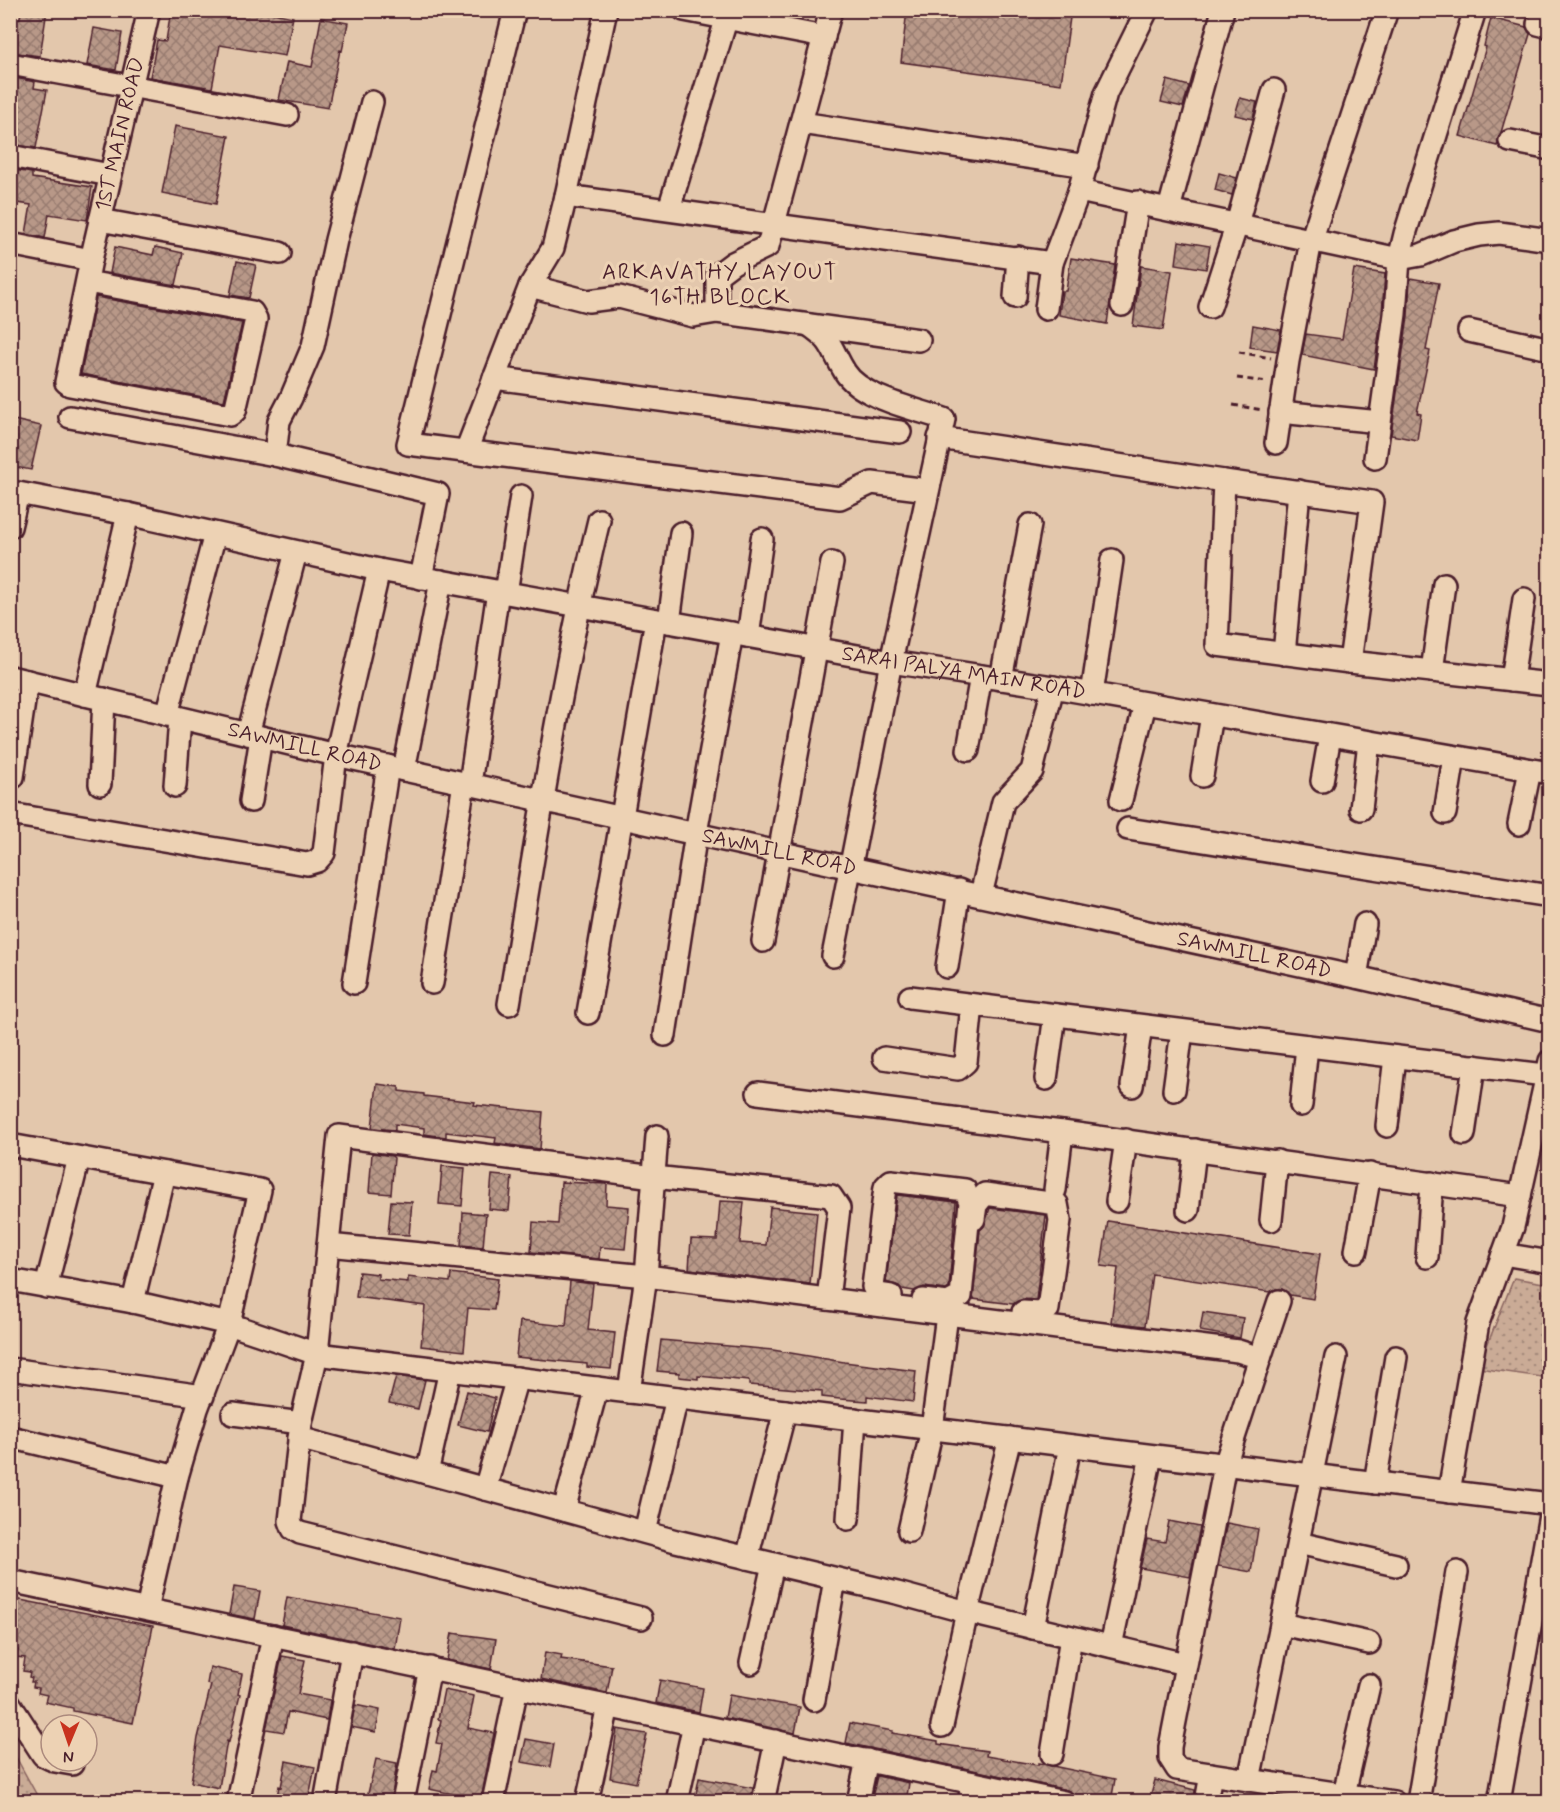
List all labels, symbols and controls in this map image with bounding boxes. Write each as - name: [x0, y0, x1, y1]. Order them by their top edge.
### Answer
- street label: 1ST MAIN ROAD: [89, 55, 152, 214]
- district label: ARKAVATHY LAYOUT 16TH BLOCK: [602, 259, 838, 312]
- street label: SARAI PALYA MAIN ROAD: [840, 639, 1088, 706]
- street label: SAWMILL ROAD: [225, 716, 385, 779]
- street label: SAWMILL ROAD: [699, 822, 859, 883]
- street label: SAWMILL ROAD: [1174, 925, 1334, 985]
- north arrow: [39, 1713, 99, 1773]
- text: N: [63, 1746, 74, 1767]

